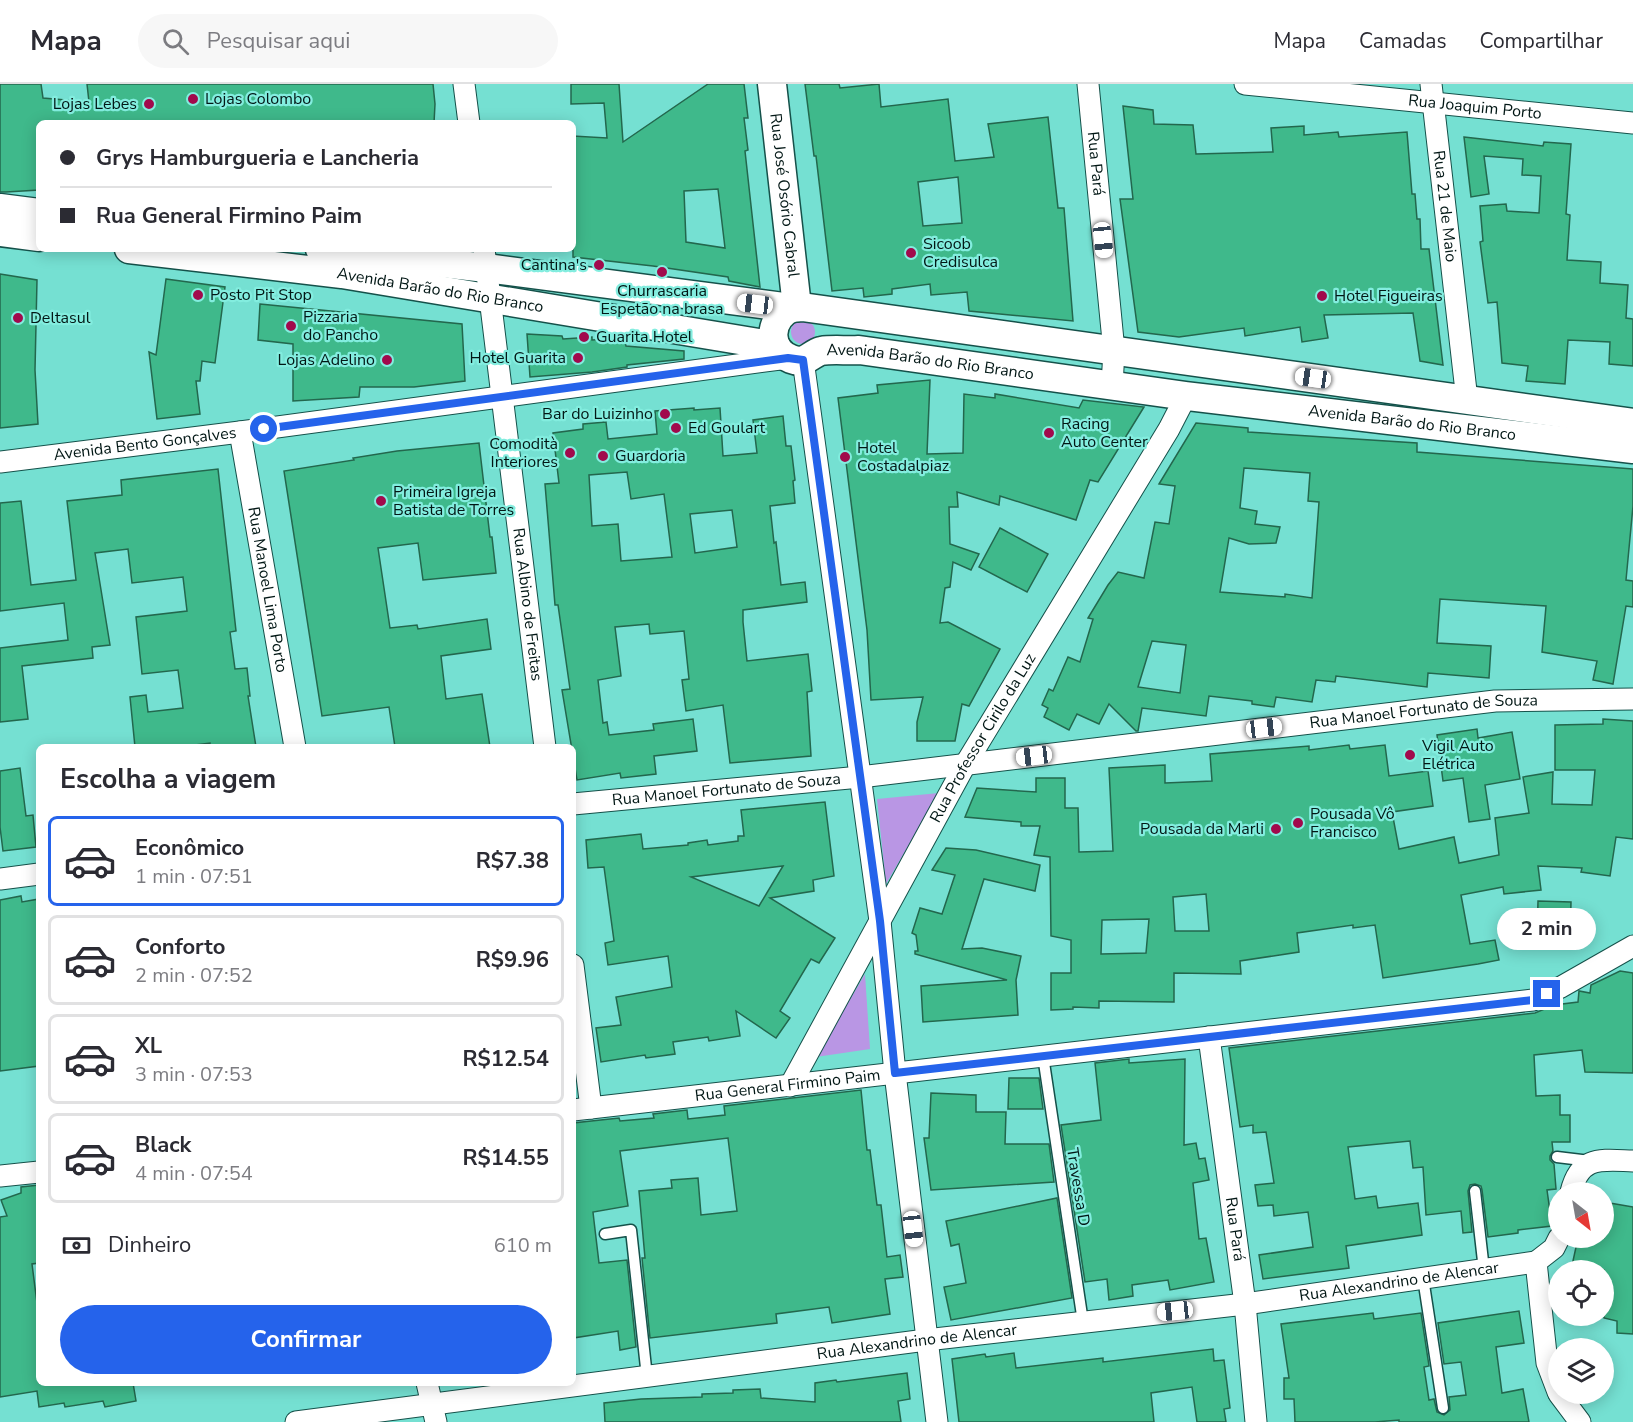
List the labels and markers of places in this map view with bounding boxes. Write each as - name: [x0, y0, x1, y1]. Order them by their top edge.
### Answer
- place label: Lojas Colombo: [205, 88, 311, 110]
- marker: Lojas Colombo: [186, 92, 200, 106]
- place label: Lojas Lebes: [53, 93, 137, 115]
- marker: Lojas Lebes: [142, 97, 156, 111]
- place label: Sicoob Credisulca: [923, 233, 998, 273]
- marker: Sicoob Credisulca: [904, 246, 918, 260]
- place label: Cantina's: [521, 254, 587, 276]
- marker: Cantina's: [592, 258, 606, 272]
- marker: Churrascaria Espetão na brasa: [655, 265, 669, 279]
- place label: Churrascaria Espetão na brasa: [600, 280, 724, 320]
- place label: Posto Pit Stop: [210, 284, 312, 306]
- place label: Hotel Figueiras: [1334, 285, 1443, 307]
- marker: Posto Pit Stop: [191, 288, 205, 302]
- marker: Hotel Figueiras: [1315, 289, 1329, 303]
- place label: Pizzaria do Pancho: [303, 306, 378, 346]
- place label: Deltasul: [30, 307, 91, 329]
- marker: Deltasul: [11, 311, 25, 325]
- marker: Pizzaria do Pancho: [284, 319, 298, 333]
- place label: Guarita Hotel: [596, 326, 693, 348]
- marker: Guarita Hotel: [577, 330, 591, 344]
- place label: Hotel Guarita: [470, 347, 566, 369]
- place label: Lojas Adelino: [278, 349, 375, 371]
- marker: Hotel Guarita: [571, 351, 585, 365]
- marker: Lojas Adelino: [380, 353, 394, 367]
- place label: Bar do Luizinho: [542, 403, 653, 425]
- marker: Bar do Luizinho: [658, 407, 672, 421]
- place label: Racing Auto Center: [1061, 413, 1148, 453]
- place label: Ed Goulart: [688, 417, 766, 439]
- marker: Ed Goulart: [669, 421, 683, 435]
- marker: Racing Auto Center: [1042, 426, 1056, 440]
- place label: Comodità Interiores: [489, 433, 558, 473]
- place label: Hotel Costadalpiaz: [857, 437, 949, 477]
- place label: Guardoria: [615, 445, 686, 467]
- marker: Comodità Interiores: [563, 446, 577, 460]
- marker: Guardoria: [596, 449, 610, 463]
- marker: Hotel Costadalpiaz: [838, 450, 852, 464]
- place label: Primeira Igreja Batista de Torres: [393, 481, 514, 521]
- marker: Primeira Igreja Batista de Torres: [374, 494, 388, 508]
- place label: Vigil Auto Elétrica: [1421, 735, 1494, 775]
- marker: Vigil Auto Elétrica: [1403, 748, 1417, 762]
- place label: Pousada Vô Francisco: [1310, 803, 1395, 843]
- marker: Pousada Vô Francisco: [1291, 816, 1305, 830]
- place label: Pousada da Marli: [1140, 818, 1264, 840]
- marker: Pousada da Marli: [1269, 822, 1283, 836]

